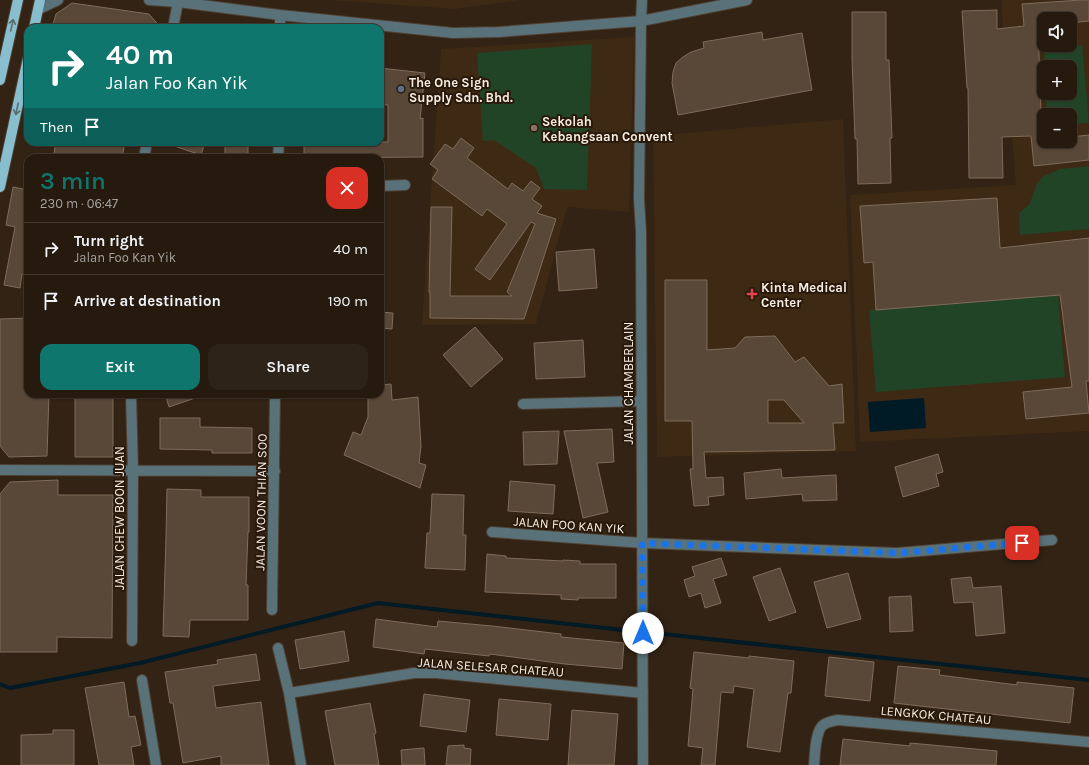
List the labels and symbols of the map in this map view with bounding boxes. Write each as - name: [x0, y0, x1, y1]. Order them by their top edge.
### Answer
- one-way arrow: [9, 19, 17, 32]
- place label: The One Sign Supply Sdn. Bhd.: [409, 75, 513, 105]
- marker: The One Sign Supply Sdn. Bhd.: [396, 84, 406, 94]
- one-way arrow: [12, 103, 20, 116]
- place label: Sekolah Kebangsaan Convent: [542, 114, 673, 144]
- marker: Sekolah Kebangsaan Convent: [529, 123, 539, 133]
- place label: Kinta Medical Center: [761, 280, 847, 310]
- marker: Kinta Medical Center: [746, 288, 758, 300]
- street label: JALAN CHAMBERLAIN: [621, 322, 636, 444]
- street label: JALAN VOON THIAN SOO: [252, 433, 270, 571]
- street label: JALAN CHEW BOON JUAN: [112, 446, 127, 590]
- street label: JALAN FOO KAN YIK: [513, 514, 625, 536]
- pin: [1005, 526, 1039, 560]
- position arrow: [622, 612, 664, 654]
- street label: JALAN SELESAR CHATEAU: [417, 654, 565, 680]
- street label: LENGKOK CHATEAU: [880, 703, 992, 727]

